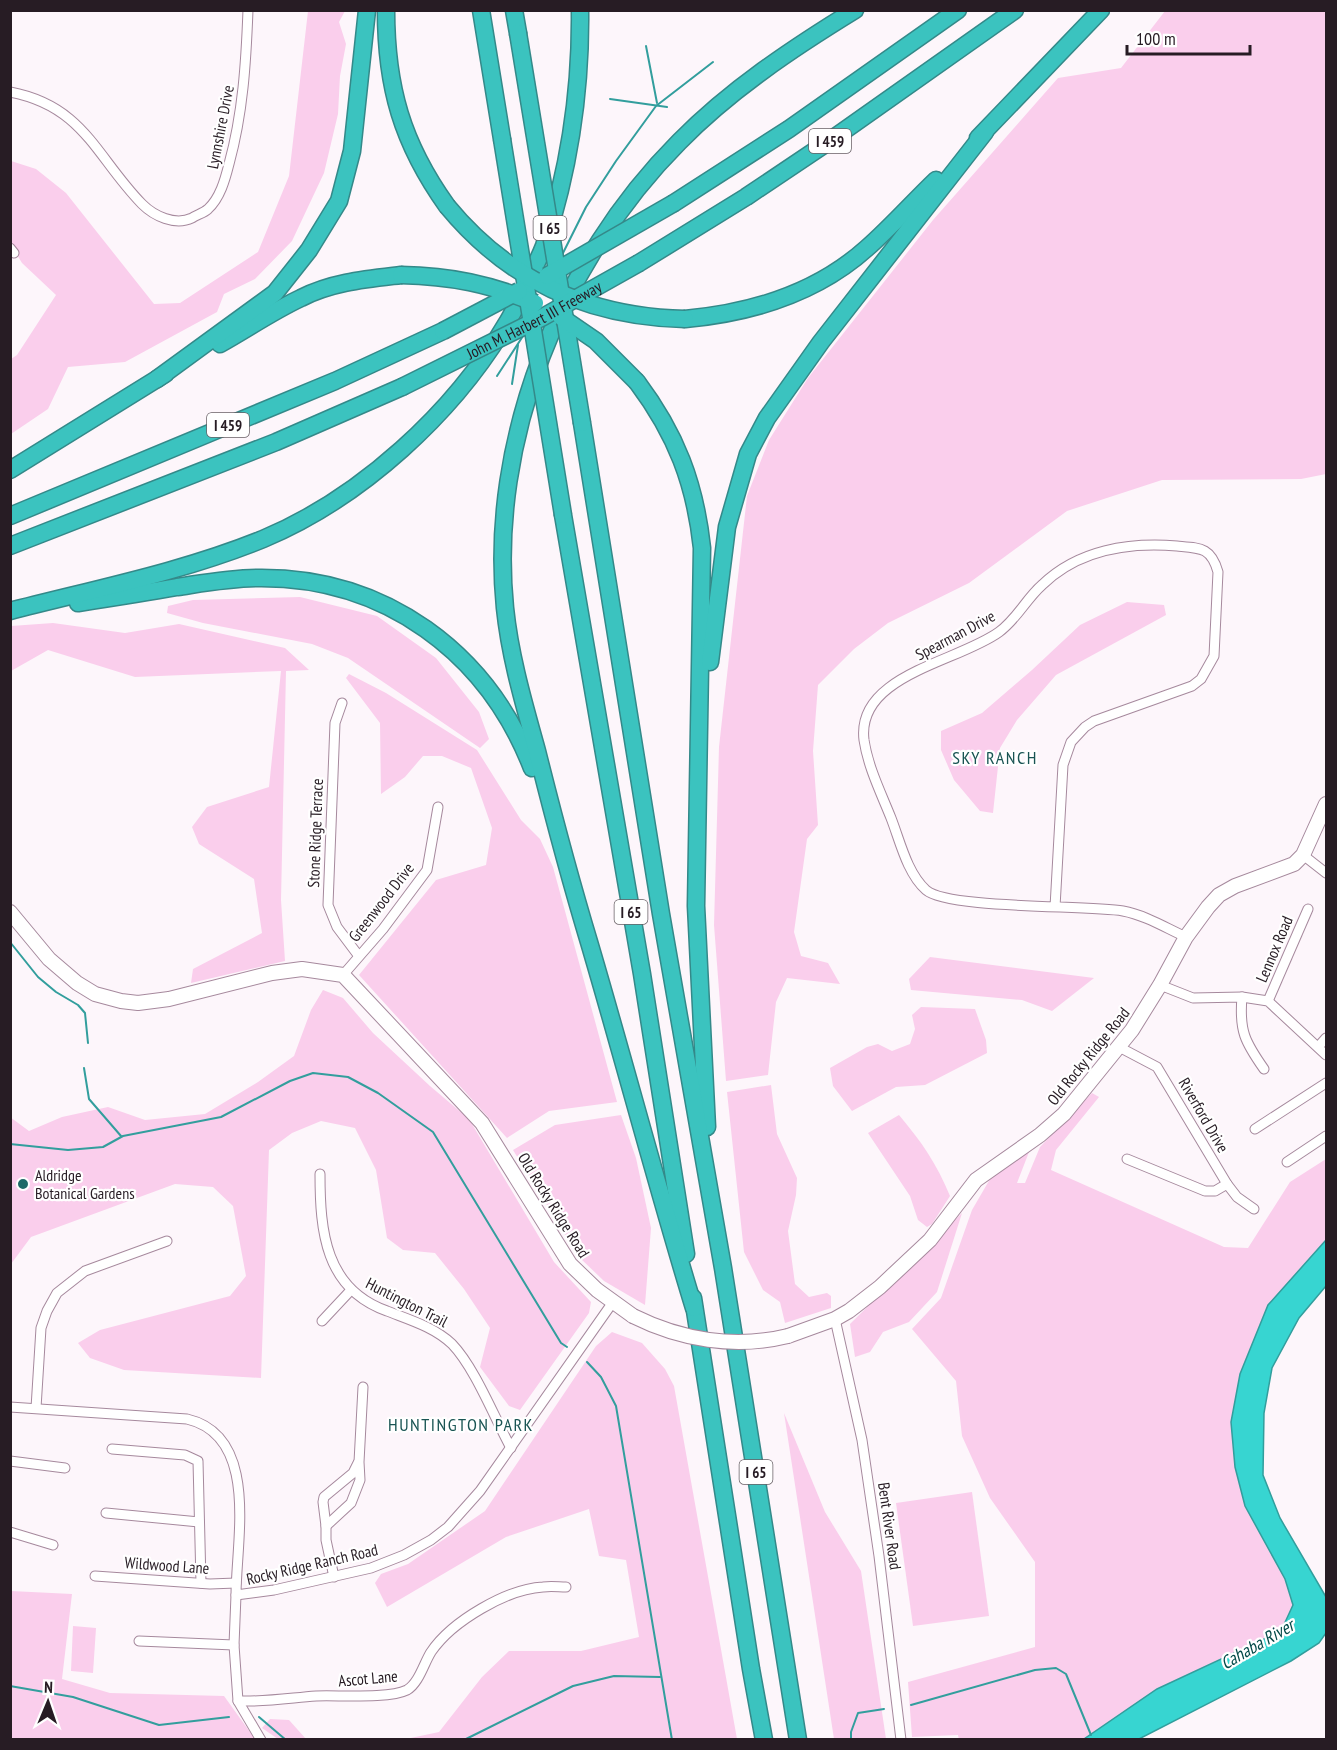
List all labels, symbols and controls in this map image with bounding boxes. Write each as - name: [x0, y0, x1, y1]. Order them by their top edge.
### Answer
- scale bar: [1127, 18, 1250, 56]
- text: 100 m: [1136, 27, 1176, 50]
- street label: Lynnshire Drive: [202, 83, 238, 171]
- road number: I 459: [809, 129, 851, 153]
- road number: I 65: [534, 216, 566, 240]
- street label: John M. Harbert III Freeway: [462, 276, 605, 364]
- road number: I 459: [207, 413, 249, 437]
- street label: Spearman Drive: [912, 606, 998, 664]
- district label: SKY RANCH: [952, 746, 1038, 769]
- street label: Stone Ridge Terrace: [303, 778, 327, 888]
- street label: Greenwood Drive: [344, 858, 418, 946]
- road number: I 65: [614, 900, 648, 924]
- street label: Lennox Road: [1251, 913, 1297, 985]
- street label: Old Rocky Ridge Road: [1042, 1003, 1134, 1109]
- street label: Riverford Drive: [1175, 1074, 1233, 1156]
- street label: Old Rocky Ridge Road: [514, 1149, 594, 1261]
- place label: Aldridge Botanical Gardens: [35, 1165, 135, 1203]
- marker: Aldridge Botanical Gardens: [16, 1177, 30, 1191]
- street label: Huntington Trail: [363, 1273, 452, 1331]
- district label: HUNTINGTON PARK: [388, 1413, 534, 1436]
- road number: I 65: [740, 1460, 772, 1484]
- street label: Bent River Road: [874, 1481, 906, 1571]
- street label: Rocky Ridge Ranch Road: [244, 1539, 380, 1589]
- street label: Wildwood Lane: [124, 1552, 210, 1578]
- water label: Cahaba River: [1216, 1612, 1301, 1674]
- street label: Ascot Lane: [337, 1665, 399, 1691]
- north arrow: [18, 1672, 78, 1732]
- text: N: [44, 1677, 53, 1697]

